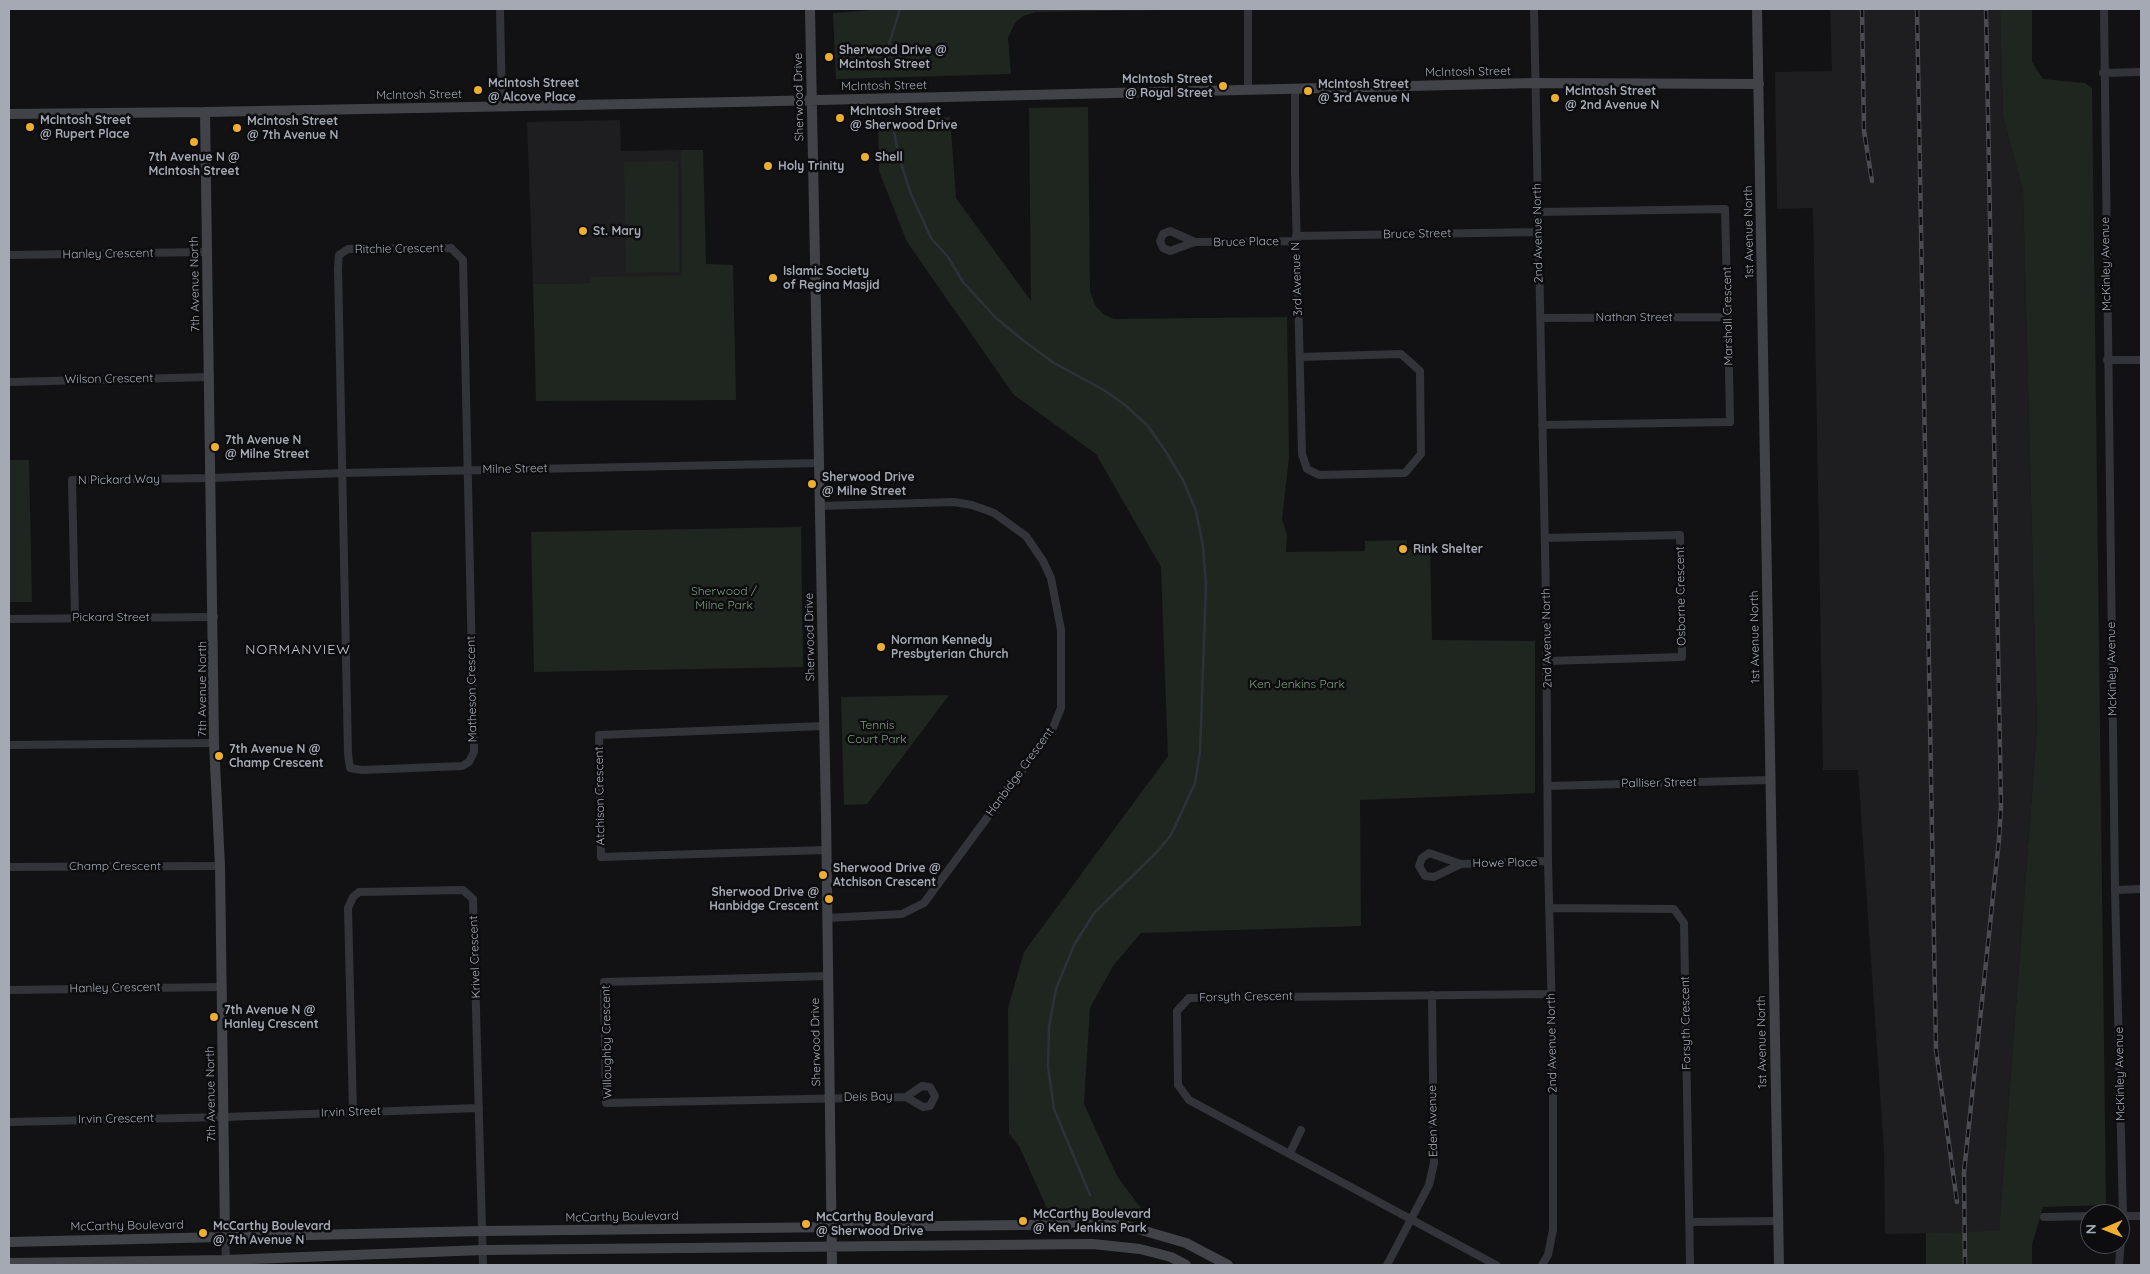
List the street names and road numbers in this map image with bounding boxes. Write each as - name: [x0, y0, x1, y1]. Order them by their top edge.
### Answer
- street label: Sherwood Drive: [791, 53, 807, 141]
- street label: McIntosh Street: [1425, 64, 1511, 80]
- street label: McIntosh Street: [841, 78, 927, 94]
- street label: McIntosh Street: [376, 87, 462, 103]
- street label: 2nd Avenue North: [1530, 183, 1546, 283]
- street label: 1st Avenue North: [1741, 185, 1757, 279]
- street label: McKinley Avenue: [2098, 217, 2114, 311]
- street label: Bruce Street: [1383, 226, 1451, 242]
- street label: Bruce Place: [1213, 234, 1279, 250]
- street label: 7th Avenue North: [187, 236, 203, 332]
- street label: Ritchie Crescent: [354, 241, 444, 257]
- street label: 3rd Avenue N: [1289, 242, 1305, 316]
- street label: Hanley Crescent: [62, 246, 154, 262]
- street label: Marshall Crescent: [1720, 266, 1736, 366]
- street label: Nathan Street: [1595, 310, 1673, 324]
- street label: Wilson Crescent: [65, 371, 153, 387]
- street label: Milne Street: [482, 461, 548, 477]
- street label: N Pickard Way: [78, 472, 160, 488]
- street label: Osborne Crescent: [1673, 546, 1689, 646]
- street label: 2nd Avenue North: [1539, 588, 1555, 688]
- street label: 1st Avenue North: [1747, 590, 1763, 684]
- street label: Sherwood Drive: [802, 593, 818, 681]
- street label: Pickard Street: [72, 610, 150, 624]
- street label: McKinley Avenue: [2104, 622, 2120, 716]
- street label: Matheson Crescent: [464, 636, 480, 742]
- street label: 7th Avenue North: [195, 641, 209, 737]
- street label: Hanbidge Crescent: [983, 725, 1057, 819]
- street label: Atchison Crescent: [592, 746, 608, 846]
- street label: Palliser Street: [1621, 775, 1697, 791]
- street label: Howe Place: [1472, 855, 1538, 871]
- street label: Champ Crescent: [69, 859, 161, 873]
- street label: Krivel Crescent: [466, 915, 484, 999]
- street label: Forsyth Crescent: [1678, 976, 1694, 1070]
- street label: Hanley Crescent: [69, 980, 161, 996]
- street label: Willoughby Crescent: [599, 985, 615, 1099]
- street label: Forsyth Crescent: [1199, 989, 1293, 1005]
- street label: 2nd Avenue North: [1544, 993, 1560, 1093]
- street label: 1st Avenue North: [1754, 995, 1770, 1089]
- street label: Sherwood Drive: [808, 998, 824, 1086]
- street label: McKinley Avenue: [2112, 1027, 2128, 1121]
- street label: 7th Avenue North: [203, 1046, 219, 1142]
- street label: Eden Avenue: [1425, 1085, 1441, 1157]
- street label: Deis Bay: [843, 1089, 893, 1105]
- street label: Irvin Street: [321, 1104, 381, 1120]
- street label: Irvin Crescent: [78, 1111, 154, 1127]
- street label: McCarthy Boulevard: [565, 1209, 679, 1225]
- street label: McCarthy Boulevard: [70, 1218, 184, 1234]

